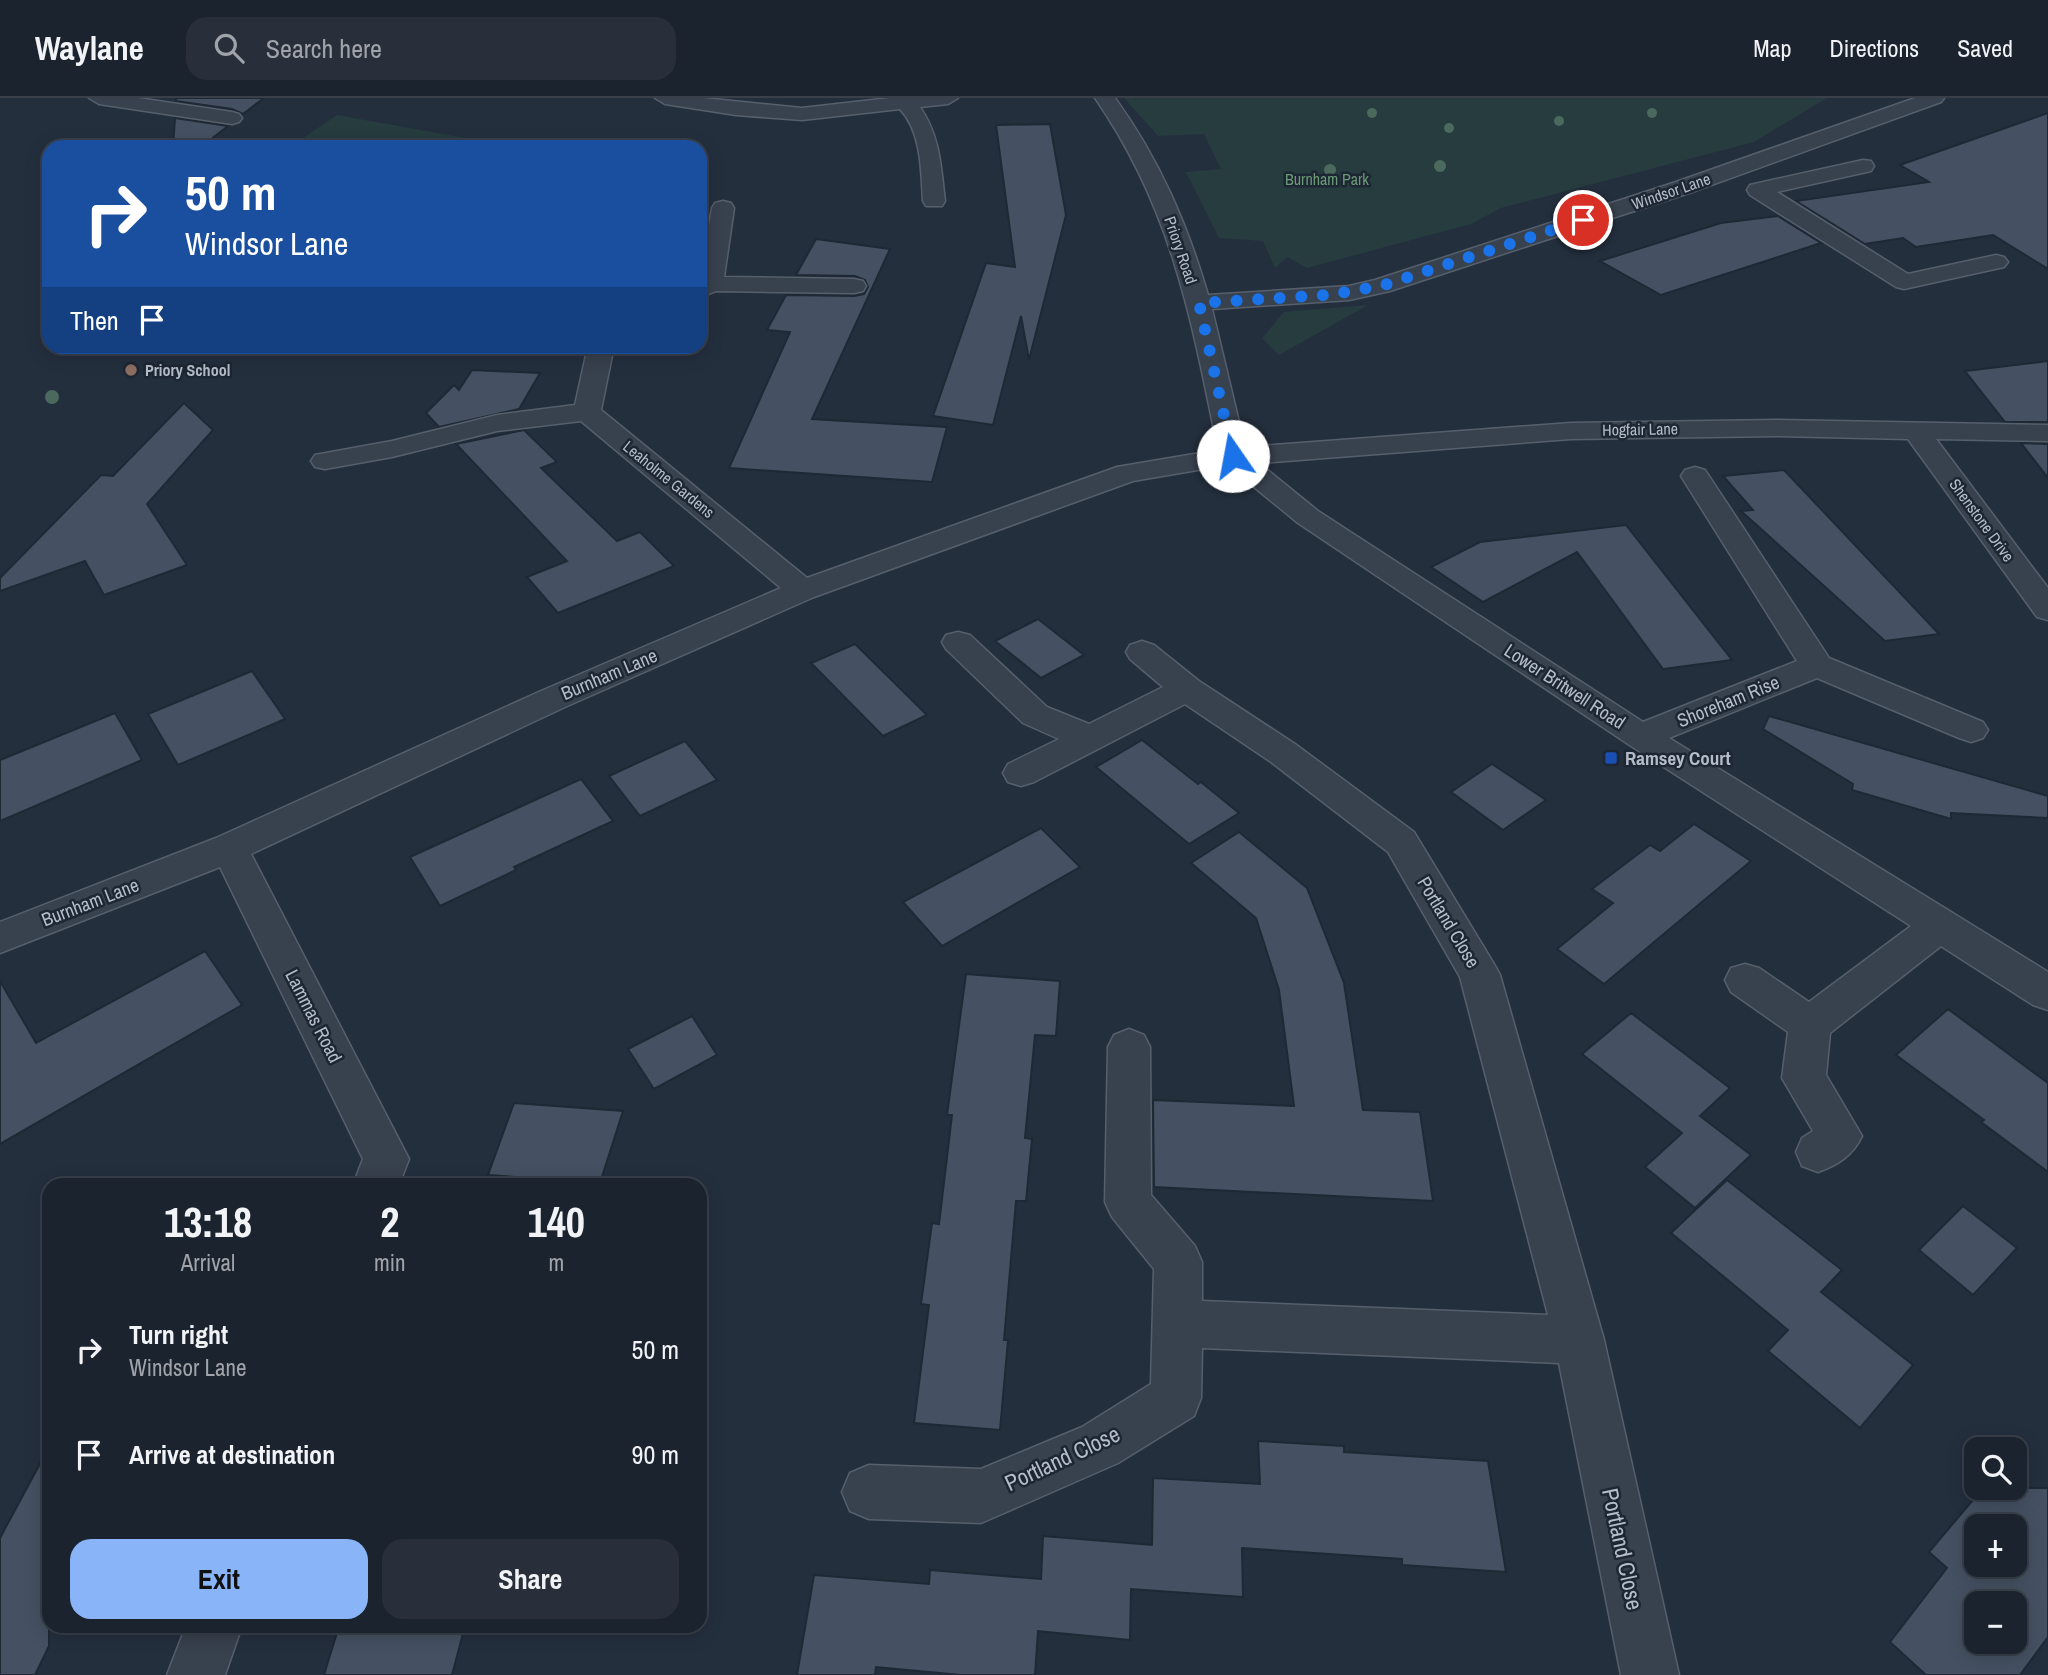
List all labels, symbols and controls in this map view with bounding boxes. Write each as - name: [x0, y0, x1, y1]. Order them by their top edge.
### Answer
- search box: [186, 17, 676, 80]
- text: Waylane: [35, 26, 144, 70]
- icon: search: [210, 29, 248, 67]
- text: Search here: [266, 31, 382, 66]
- text: Map: [1753, 32, 1791, 64]
- text: Directions: [1829, 32, 1919, 64]
- text: Saved: [1957, 32, 2013, 64]
- text: 50 m: [185, 159, 277, 225]
- street label: Windsor Lane: [1629, 167, 1713, 215]
- icon: right: [70, 168, 161, 259]
- park label: Burnham Park: [1285, 168, 1369, 190]
- pin: [1553, 190, 1613, 250]
- icon: arrive: [1564, 201, 1602, 239]
- street label: Priory Road: [1159, 213, 1203, 287]
- text: Windsor Lane: [185, 222, 348, 265]
- icon: arrive: [133, 301, 171, 339]
- text: Then: [70, 303, 119, 338]
- place label: Priory School: [145, 359, 230, 381]
- marker: Priory School: [123, 362, 139, 378]
- street label: Hogfair Lane: [1602, 417, 1678, 441]
- position arrow: [1196, 419, 1270, 493]
- street label: Leaholme Gardens: [619, 435, 719, 523]
- street label: Shenstone Drive: [1944, 474, 2020, 566]
- street label: Lower Britwell Road: [1499, 637, 1631, 735]
- street label: Burnham Lane: [557, 642, 661, 706]
- street label: Shoreham Rise: [1673, 669, 1783, 733]
- place label: Ramsey Court: [1625, 745, 1731, 771]
- marker: Ramsey Court: [1603, 750, 1619, 766]
- street label: Burnham Lane: [38, 872, 142, 932]
- street label: Portland Close: [1412, 872, 1486, 972]
- street label: Lammas Road: [279, 965, 349, 1067]
- text: 13:18: [164, 1194, 252, 1250]
- text: 2: [380, 1194, 399, 1250]
- text: 140: [528, 1194, 585, 1250]
- text: Arrival: [181, 1247, 235, 1278]
- text: min: [374, 1247, 406, 1278]
- text: m: [548, 1247, 564, 1278]
- text: Turn right: [129, 1317, 228, 1352]
- icon: right: [70, 1331, 108, 1369]
- text: 50 m: [632, 1332, 679, 1367]
- text: Windsor Lane: [129, 1352, 246, 1383]
- street label: Portland Close: [999, 1418, 1125, 1498]
- icon: arrive: [70, 1436, 108, 1474]
- text: Arrive at destination: [129, 1437, 335, 1472]
- text: 90 m: [632, 1437, 679, 1472]
- map controls: [1964, 1437, 2027, 1654]
- button: search: [1964, 1437, 2027, 1500]
- street label: Portland Close: [1595, 1485, 1651, 1613]
- button: +: [1964, 1514, 2027, 1577]
- button: Exit: [70, 1539, 368, 1619]
- button: Share: [382, 1539, 679, 1619]
- button: −: [1964, 1591, 2027, 1654]

